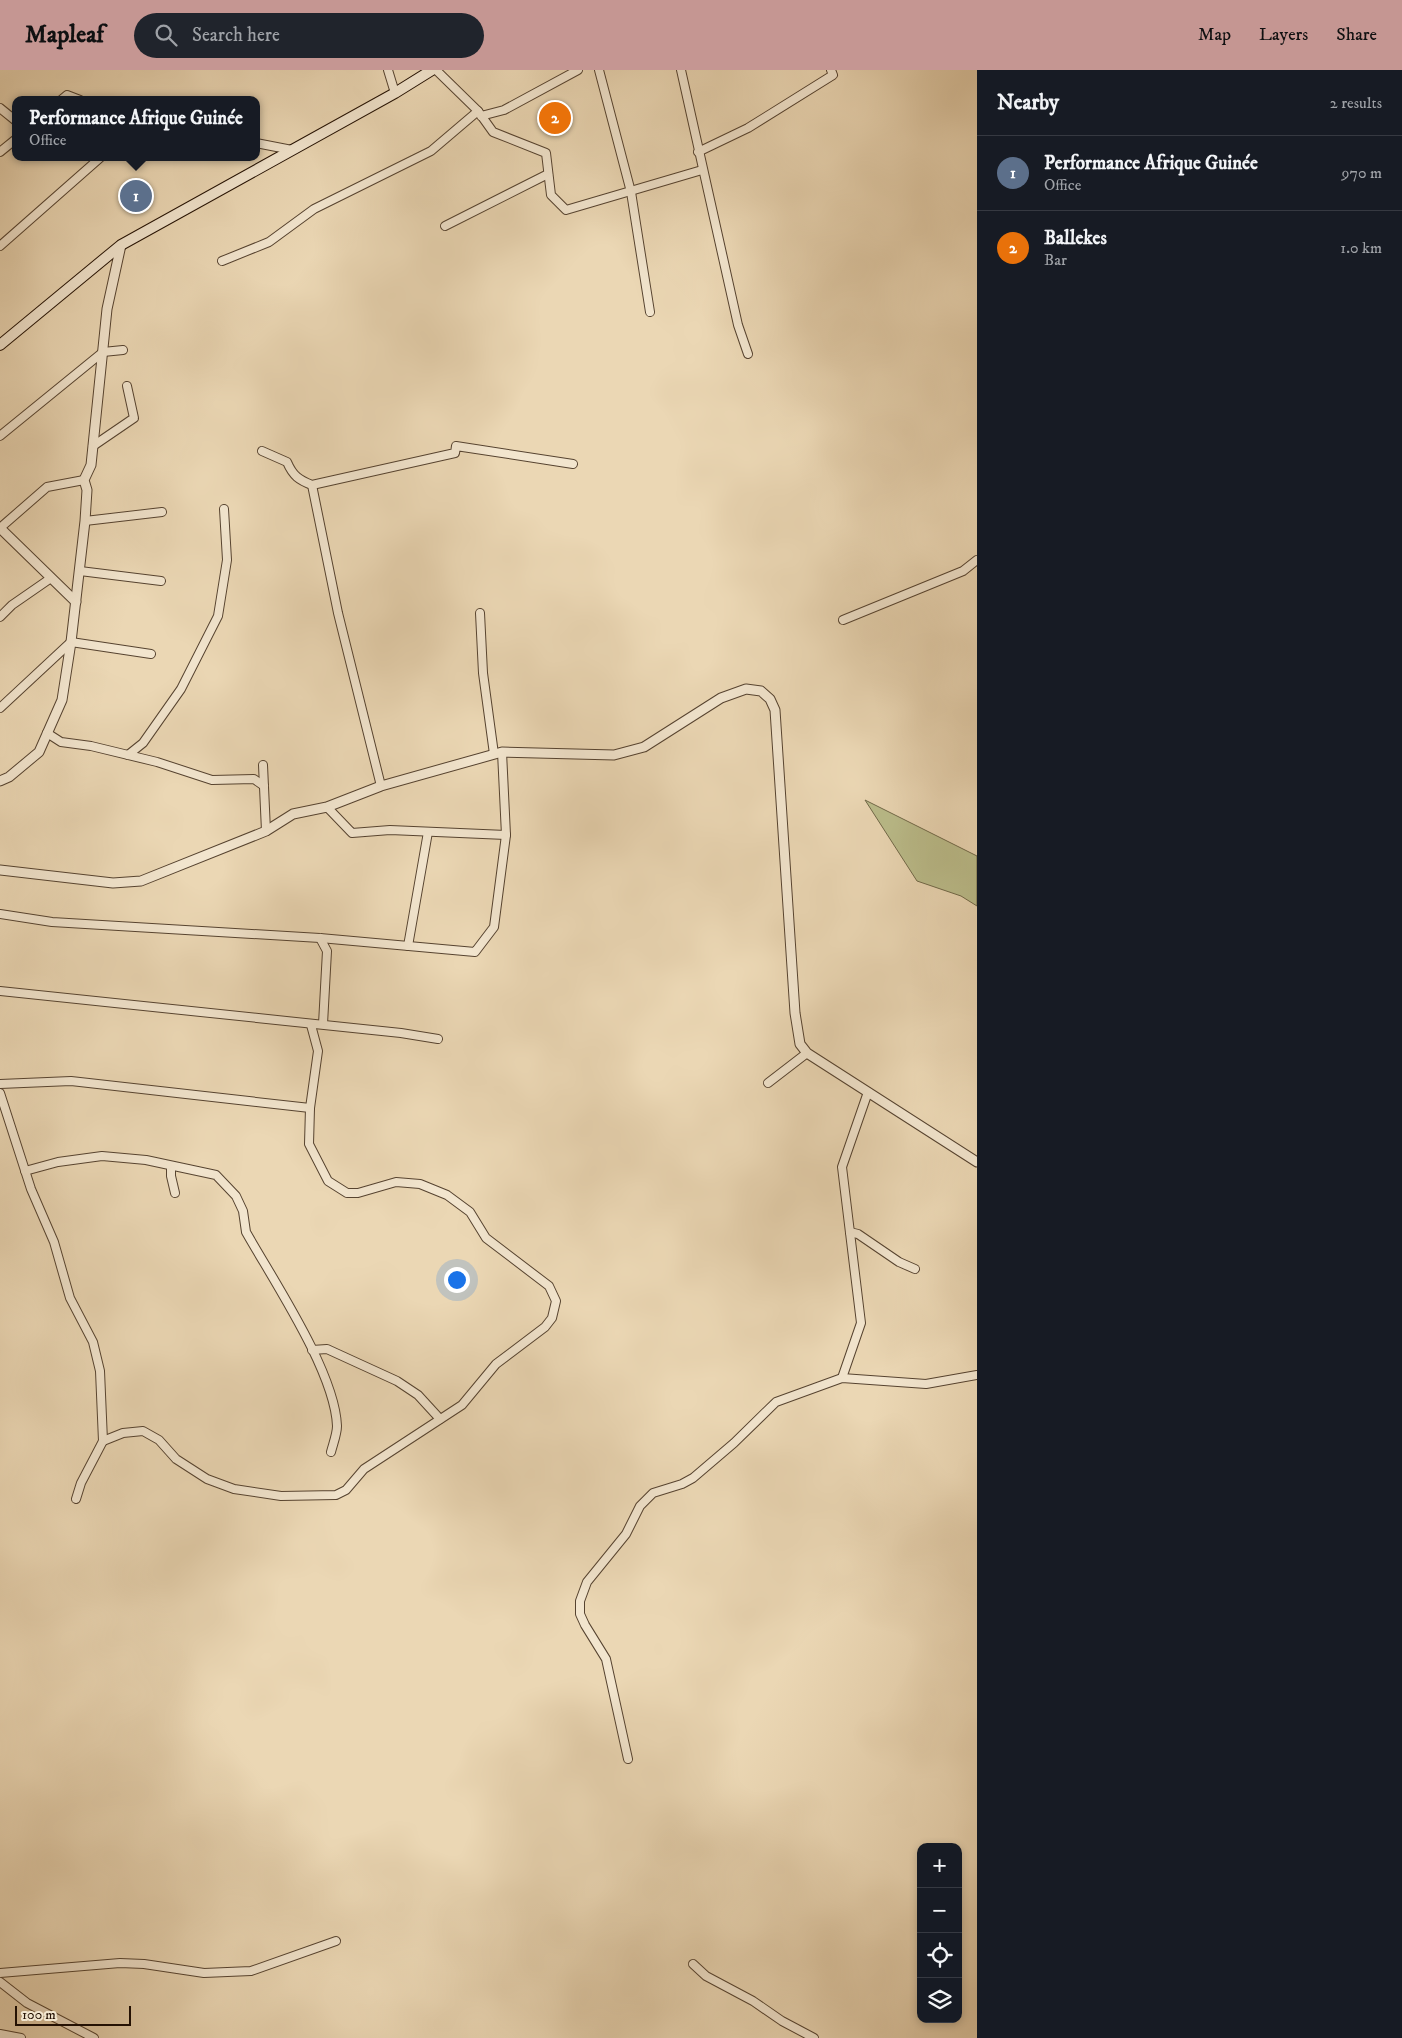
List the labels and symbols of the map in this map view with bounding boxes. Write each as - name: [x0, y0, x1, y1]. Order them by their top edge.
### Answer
- pin: 2: [539, 99, 571, 137]
- pin: 1: [120, 177, 152, 215]
- your location: [444, 1267, 470, 1293]
- scale bar: [15, 2003, 131, 2026]

